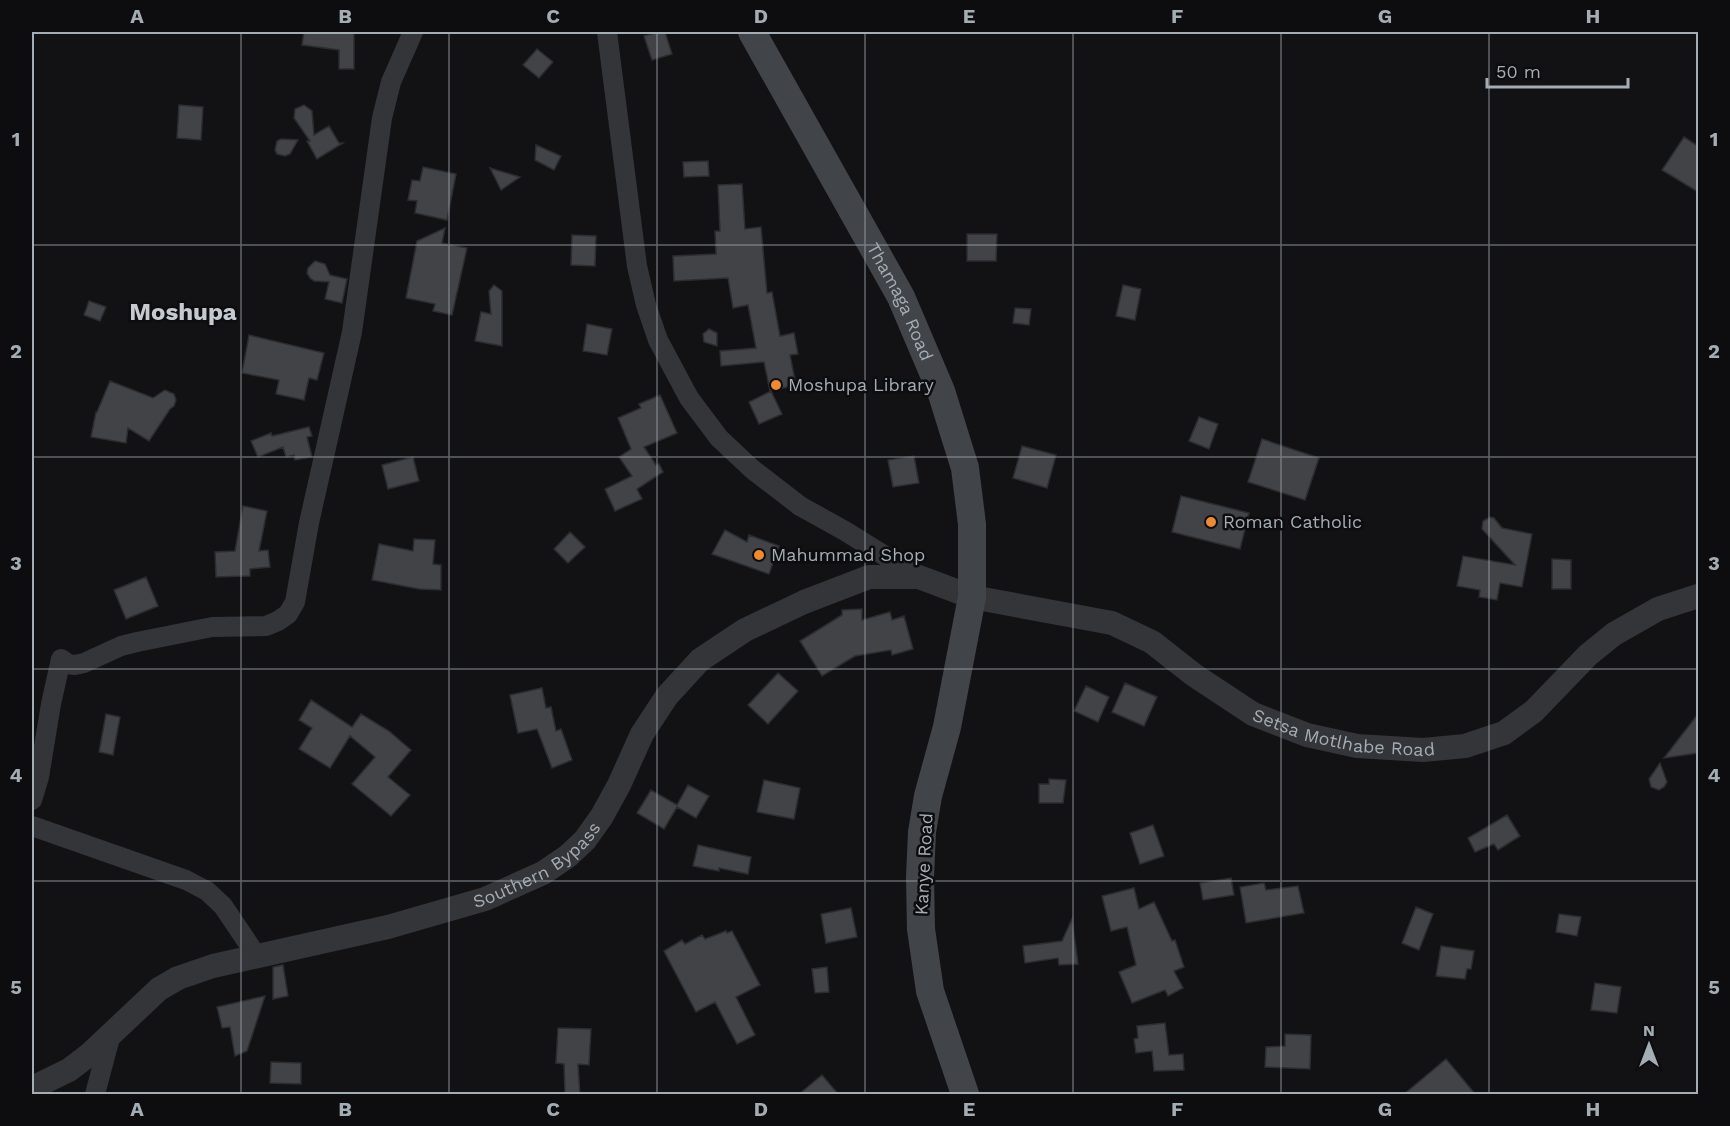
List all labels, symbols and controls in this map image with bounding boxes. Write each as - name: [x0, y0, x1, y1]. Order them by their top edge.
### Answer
- text: A: [130, 4, 144, 28]
- text: B: [338, 4, 352, 28]
- text: C: [546, 4, 560, 28]
- text: D: [754, 4, 768, 28]
- text: E: [963, 4, 975, 28]
- text: F: [1171, 4, 1183, 28]
- text: G: [1378, 4, 1392, 28]
- text: H: [1586, 4, 1600, 28]
- scale bar: [1487, 51, 1628, 89]
- text: 50 m: [1496, 61, 1541, 82]
- text: 1: [12, 127, 20, 151]
- text: 1: [1710, 127, 1718, 151]
- street label: Thamaga Road: [863, 239, 938, 364]
- district label: Moshupa: [129, 298, 237, 326]
- text: 2: [10, 339, 22, 363]
- text: 2: [1708, 339, 1720, 363]
- place label: Moshupa Library: [788, 374, 934, 395]
- marker: Moshupa Library: [769, 378, 783, 392]
- place label: Roman Catholic: [1223, 511, 1362, 532]
- marker: Roman Catholic: [1204, 515, 1218, 529]
- place label: Mahummad Shop: [771, 544, 925, 565]
- marker: Mahummad Shop: [752, 548, 766, 562]
- text: 3: [10, 551, 22, 575]
- text: 3: [1708, 551, 1720, 575]
- street label: Setsa Motlhabe Road: [1250, 704, 1436, 760]
- text: 4: [10, 763, 23, 787]
- text: 4: [1708, 763, 1721, 787]
- street label: Kanye Road: [910, 812, 937, 916]
- street label: Southern Bypass: [470, 818, 605, 912]
- text: 5: [10, 975, 22, 999]
- text: 5: [1708, 975, 1720, 999]
- north arrow: [1619, 1015, 1679, 1075]
- text: N: [1643, 1021, 1655, 1040]
- text: A: [130, 1097, 144, 1121]
- text: B: [338, 1097, 352, 1121]
- text: C: [546, 1097, 560, 1121]
- text: D: [754, 1097, 768, 1121]
- text: E: [963, 1097, 975, 1121]
- text: F: [1171, 1097, 1183, 1121]
- text: G: [1378, 1097, 1392, 1121]
- text: H: [1586, 1097, 1600, 1121]

